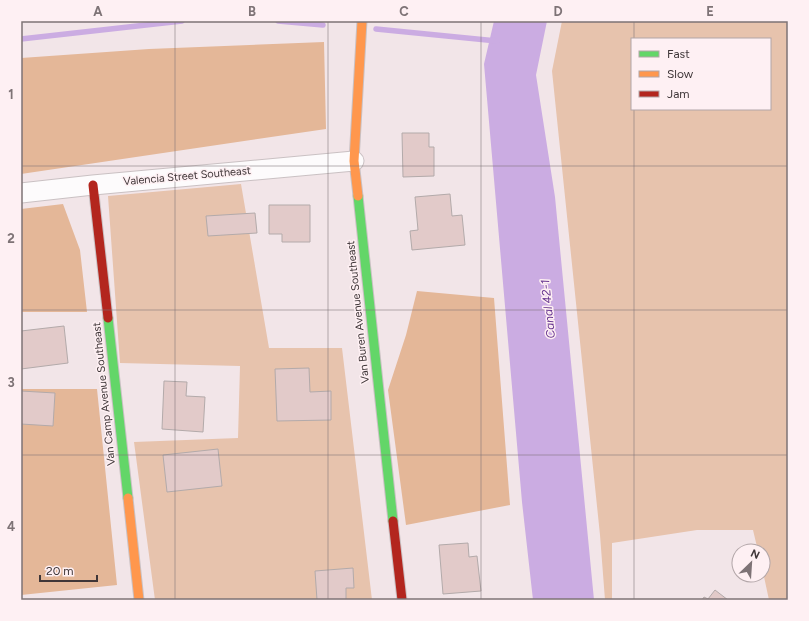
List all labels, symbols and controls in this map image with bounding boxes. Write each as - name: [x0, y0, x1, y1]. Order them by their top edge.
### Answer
- text: A: [93, 4, 103, 19]
- text: B: [248, 4, 256, 19]
- text: C: [399, 4, 409, 19]
- text: D: [553, 4, 563, 19]
- text: E: [706, 4, 714, 19]
- legend: [631, 38, 771, 110]
- text: Fast: [667, 47, 690, 61]
- text: Slow: [667, 67, 694, 81]
- text: 1: [8, 87, 14, 102]
- text: Jam: [667, 87, 690, 101]
- street label: Valencia Street Southeast: [123, 164, 251, 188]
- text: 2: [7, 231, 15, 246]
- street label: Van Buren Avenue Southeast: [344, 240, 372, 384]
- water label: Canal 42-1: [538, 279, 558, 339]
- street label: Van Camp Avenue Southeast: [90, 322, 118, 466]
- text: 3: [7, 375, 15, 390]
- text: 4: [7, 519, 15, 534]
- north arrow: [731, 543, 771, 583]
- text: N: [748, 547, 762, 562]
- scale bar: [40, 557, 97, 583]
- text: 20 m: [46, 564, 74, 578]

